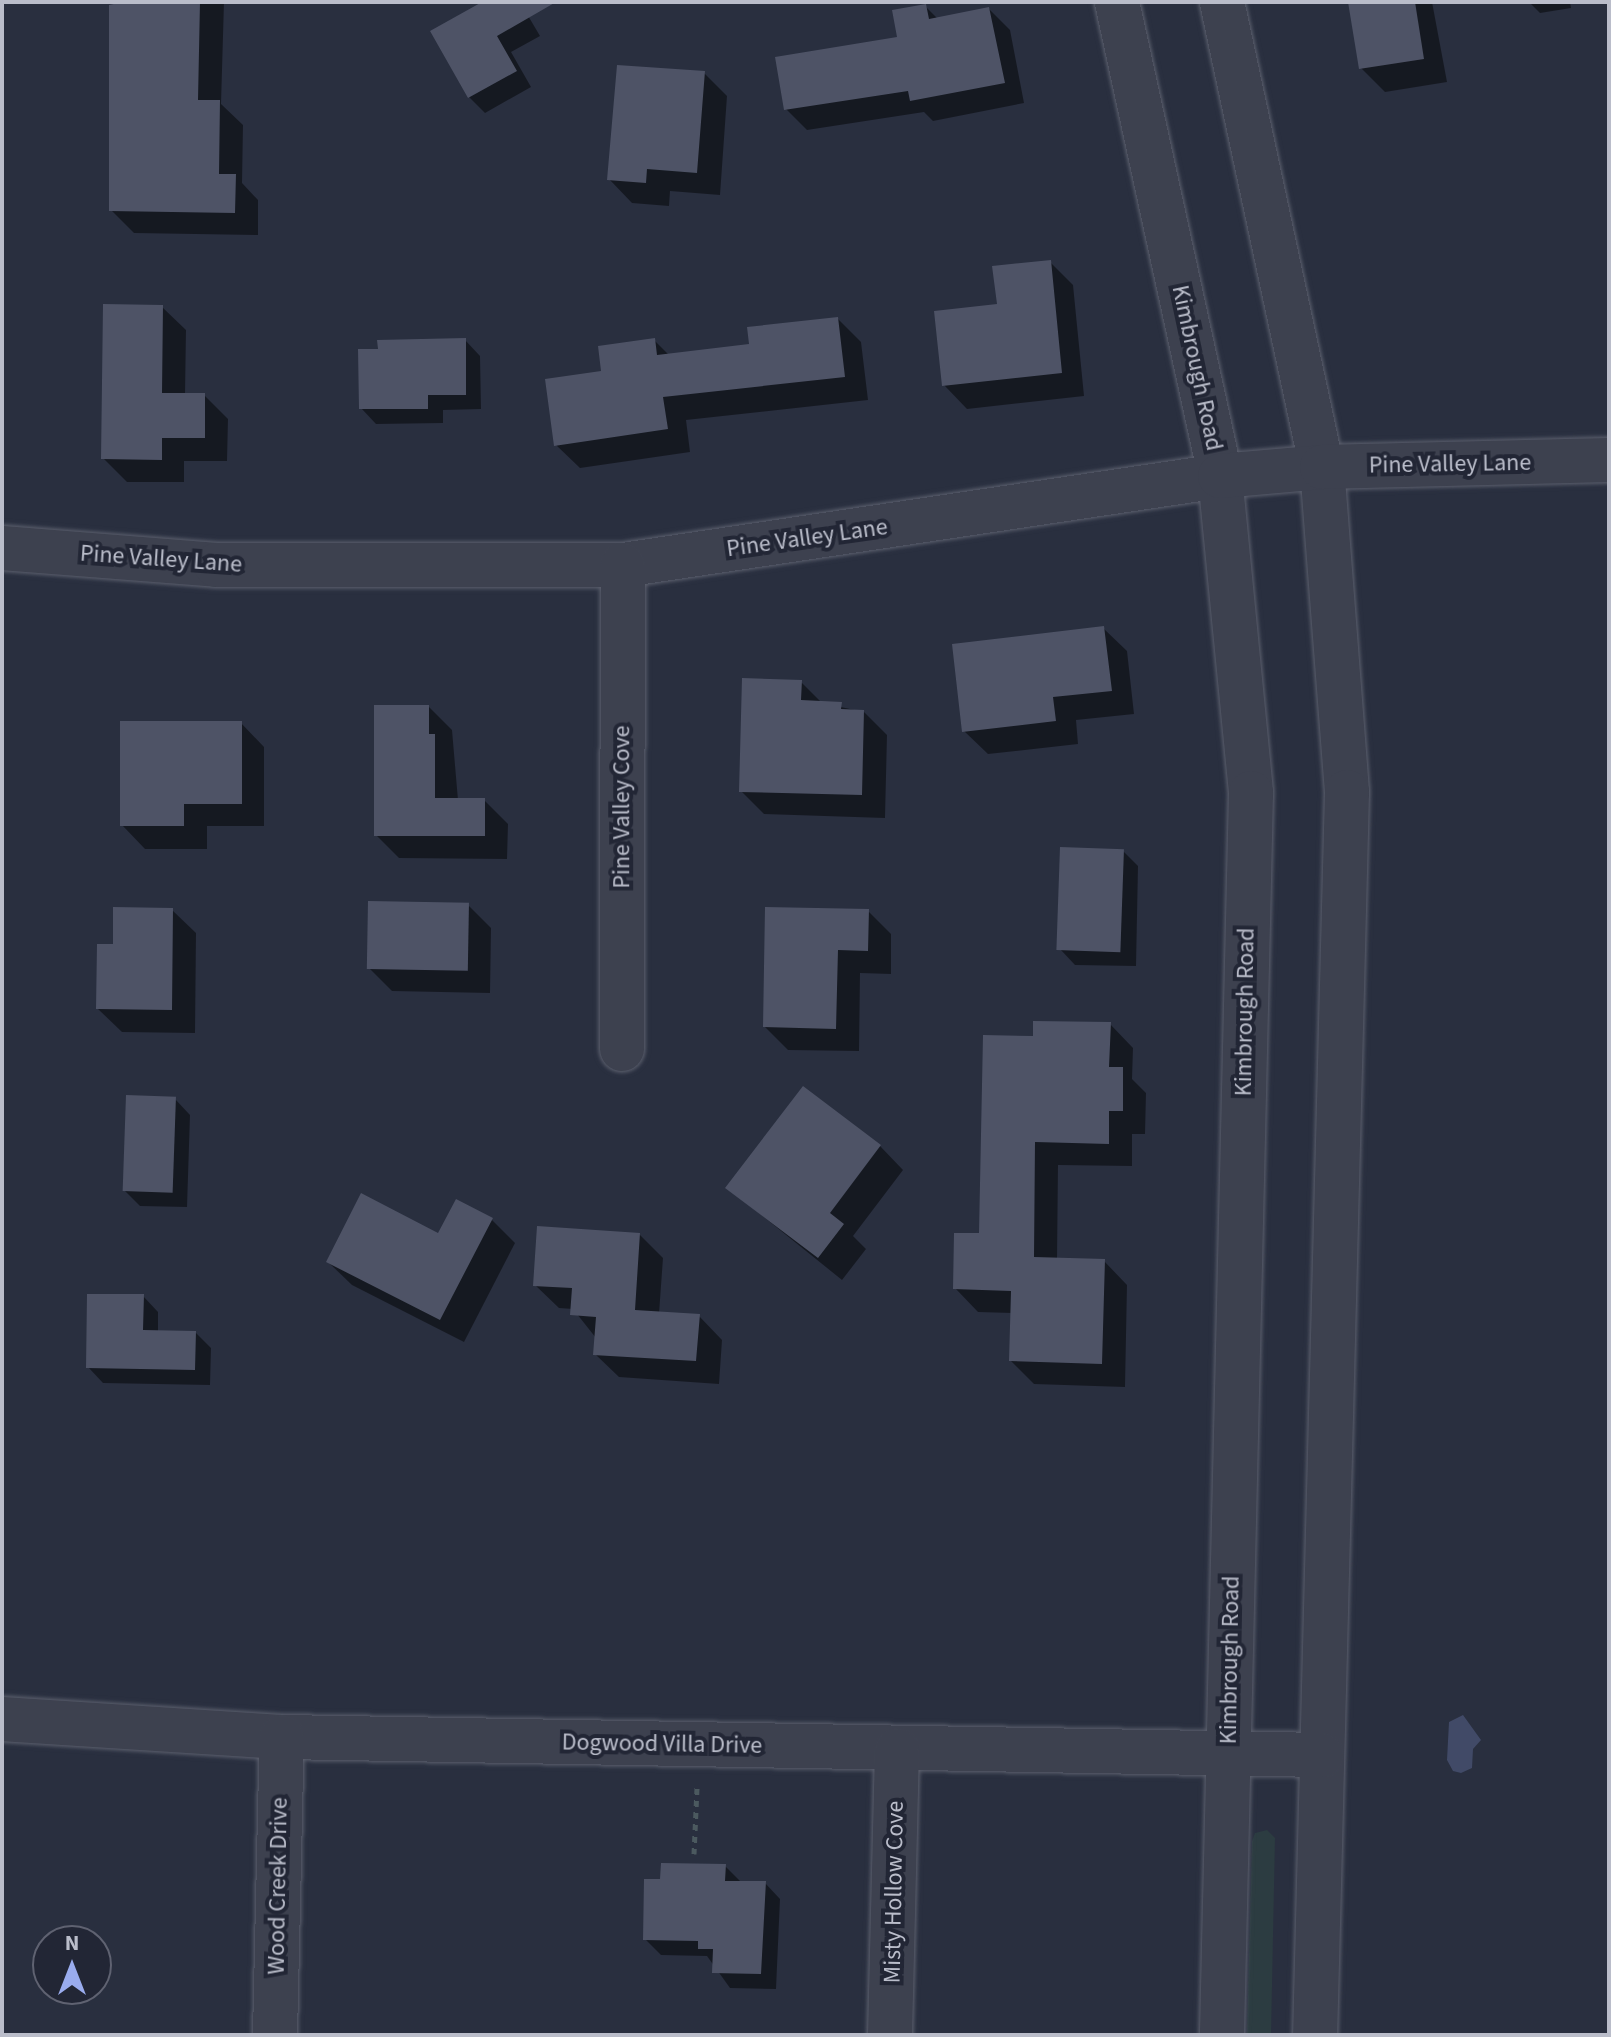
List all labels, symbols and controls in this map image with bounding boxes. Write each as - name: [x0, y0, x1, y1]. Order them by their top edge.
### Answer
- street label: Kimbrough Road: [1165, 283, 1229, 453]
- street label: Pine Valley Lane: [1369, 448, 1531, 480]
- street label: Pine Valley Lane: [725, 512, 889, 564]
- street label: Pine Valley Lane: [79, 539, 243, 579]
- street label: Pine Valley Cove: [608, 725, 636, 889]
- street label: Kimbrough Road: [1229, 927, 1261, 1097]
- street label: Kimbrough Road: [1214, 1575, 1246, 1745]
- street label: Dogwood Villa Drive: [562, 1728, 762, 1760]
- street label: Wood Creek Drive: [262, 1797, 294, 1975]
- street label: Misty Hollow Cove: [878, 1800, 910, 1984]
- north arrow: [32, 1925, 112, 2005]
- text: N: [65, 1927, 79, 1959]

